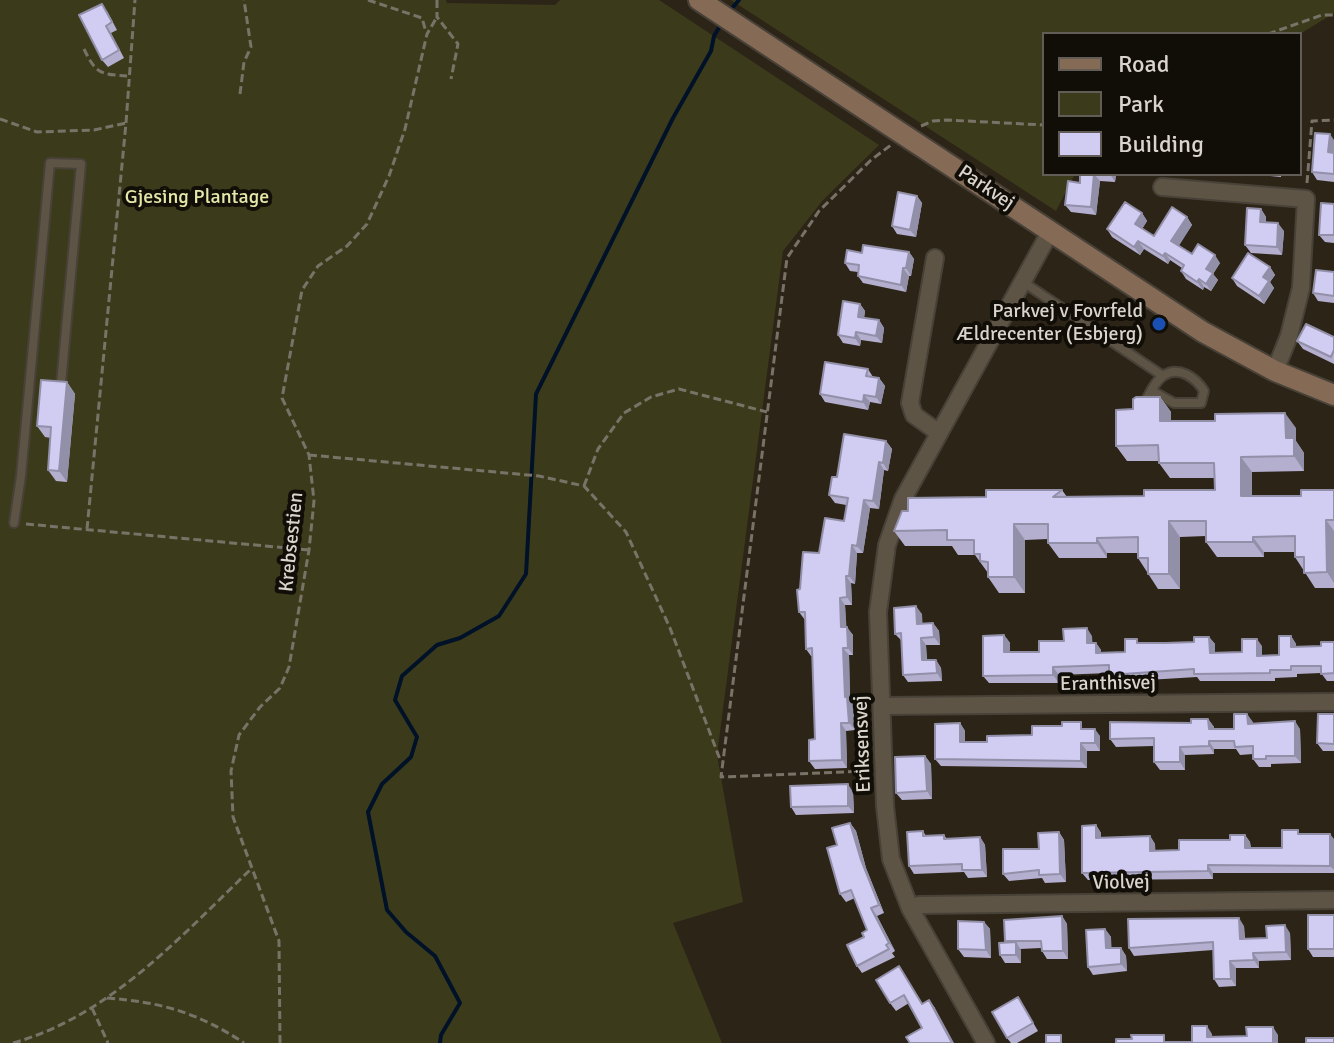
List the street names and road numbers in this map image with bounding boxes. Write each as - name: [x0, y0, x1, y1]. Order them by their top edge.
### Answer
- street label: Parkvej: [953, 160, 1019, 216]
- street label: Krebsestien: [275, 491, 309, 593]
- street label: Eranthisvej: [1060, 671, 1156, 697]
- street label: Eriksensvej: [849, 695, 877, 793]
- street label: Violvej: [1092, 871, 1150, 895]

